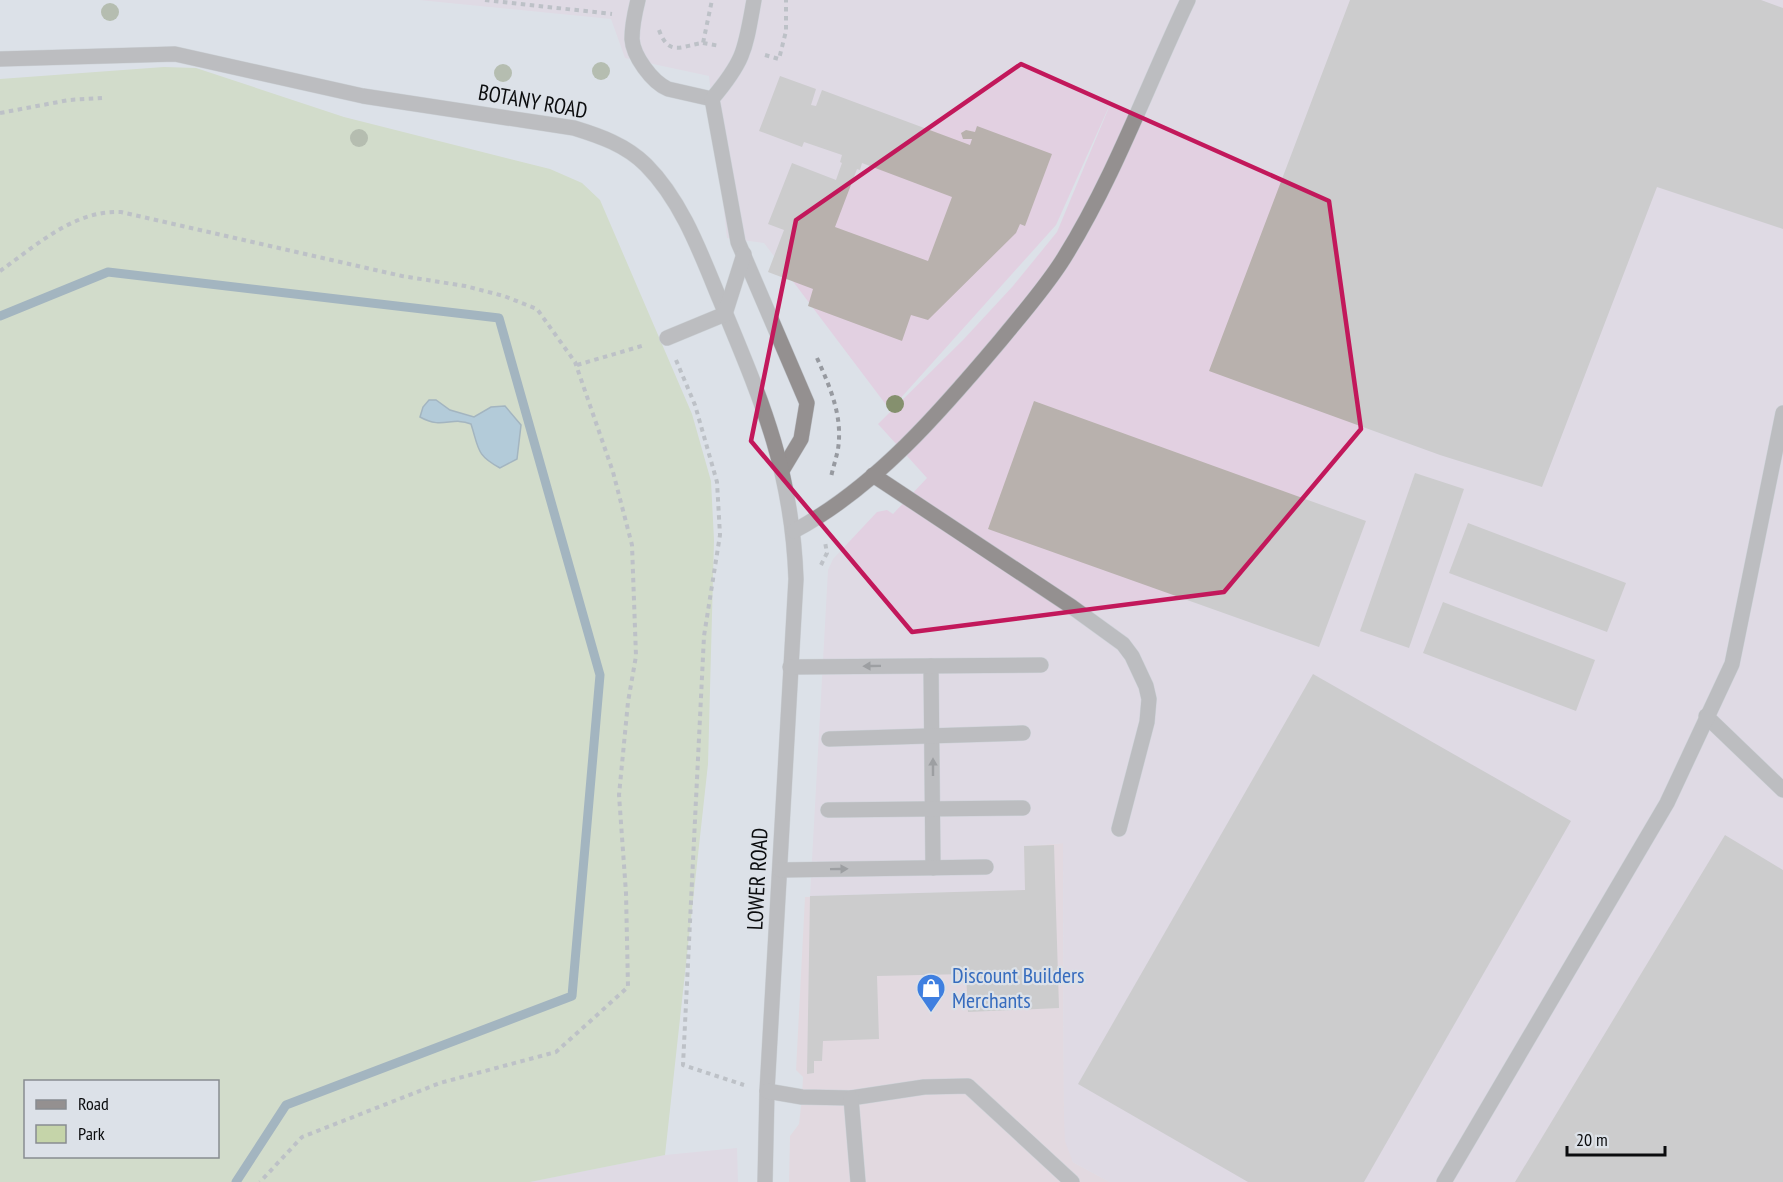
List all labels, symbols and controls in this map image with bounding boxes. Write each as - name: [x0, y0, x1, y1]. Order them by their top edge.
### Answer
- street label: BOTANY ROAD: [476, 78, 590, 124]
- one-way arrow: [863, 662, 882, 671]
- one-way arrow: [928, 758, 937, 777]
- street label: LOWER ROAD: [740, 827, 774, 931]
- one-way arrow: [830, 864, 849, 874]
- place label: Discount Builders Merchants: [952, 961, 1085, 1014]
- shop icon: Discount Builders Merchants: [915, 972, 947, 1014]
- legend: [24, 1080, 219, 1158]
- text: Road: [78, 1092, 109, 1115]
- scale bar: [1567, 1119, 1664, 1157]
- text: Park: [78, 1122, 105, 1145]
- text: 20 m: [1576, 1128, 1608, 1151]

